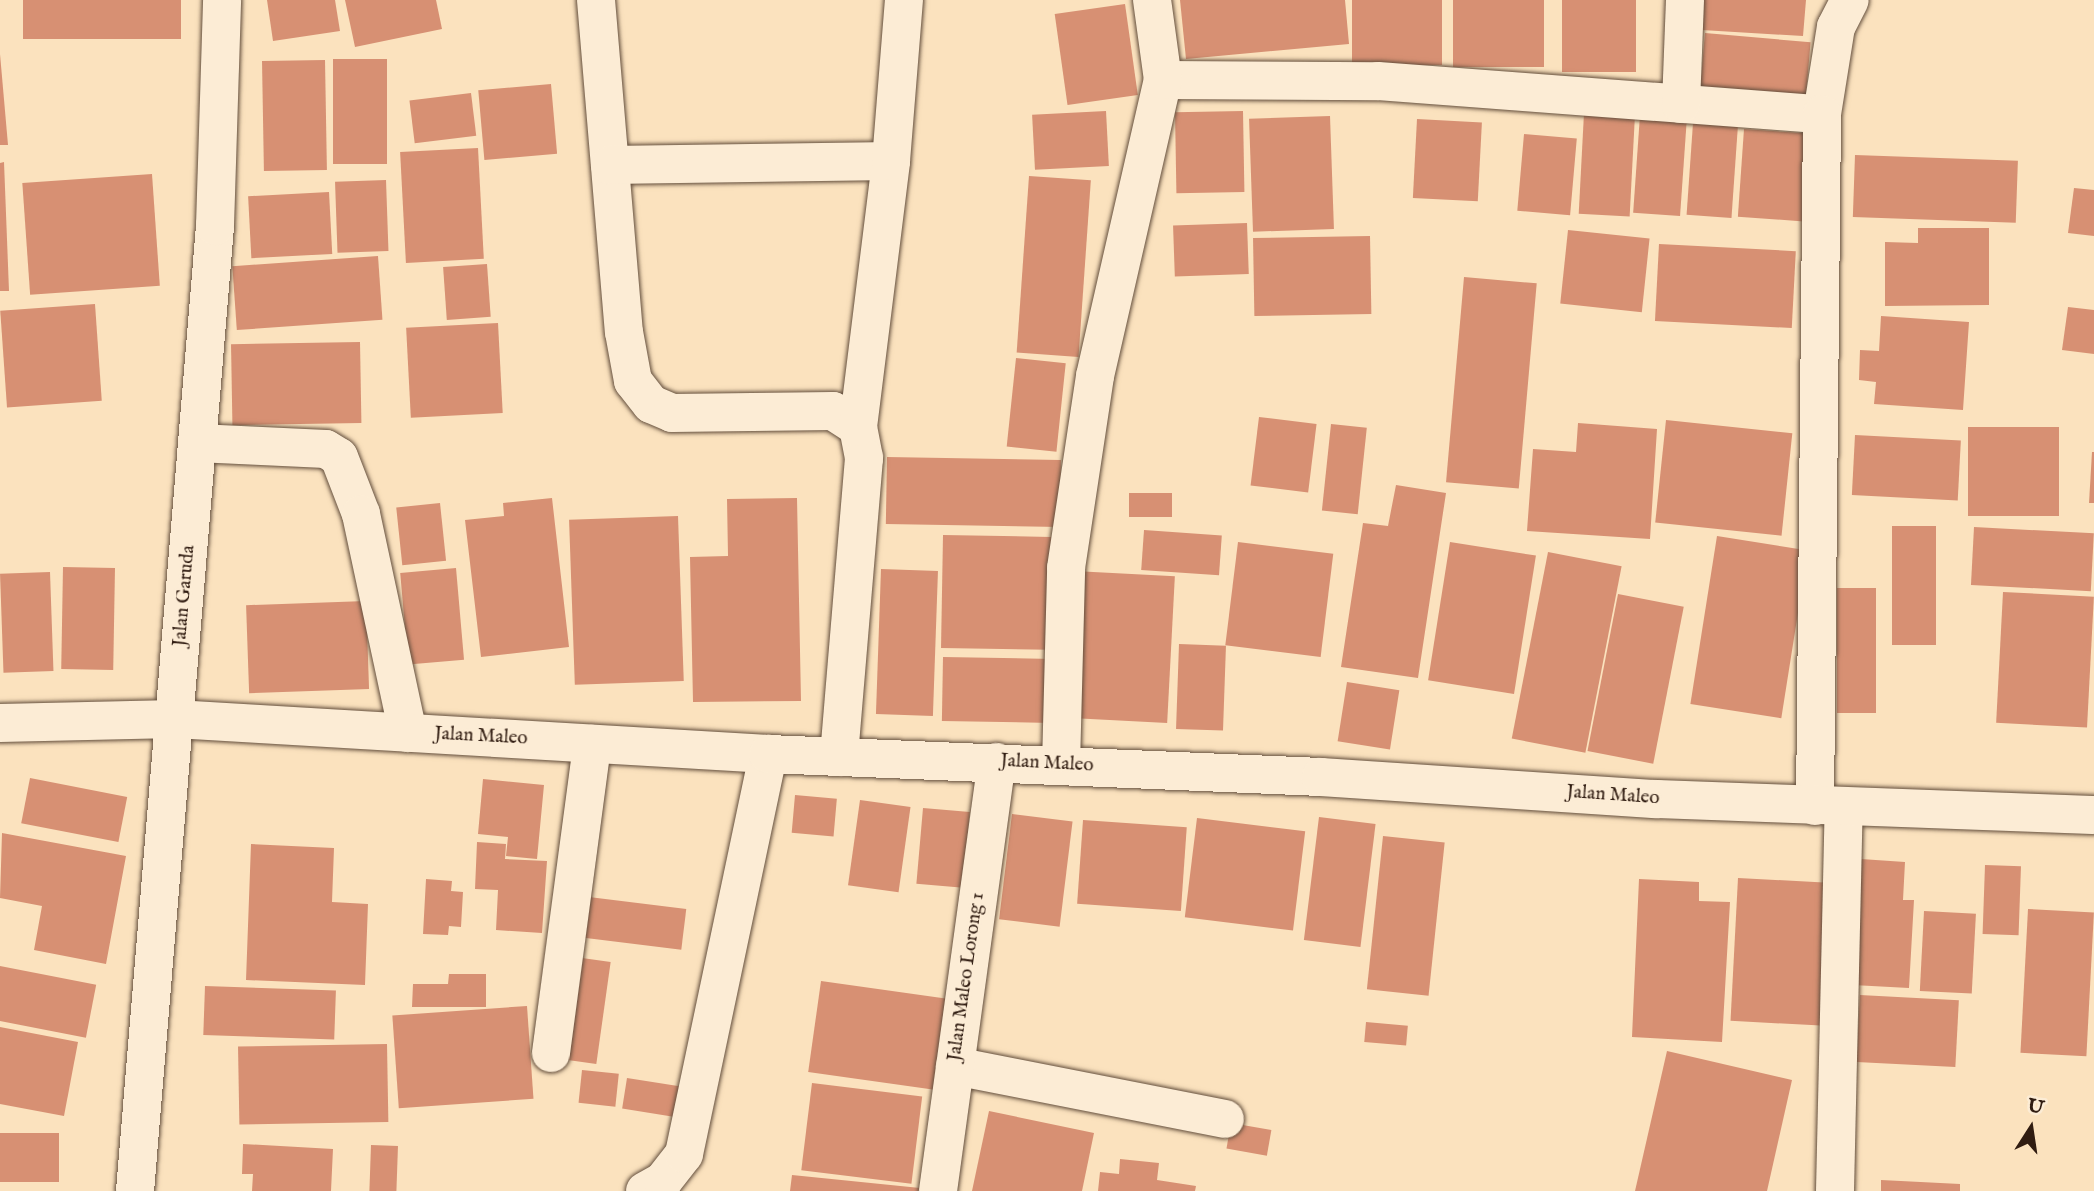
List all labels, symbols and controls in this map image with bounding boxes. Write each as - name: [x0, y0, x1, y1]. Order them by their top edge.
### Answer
- street label: Jalan Garuda: [169, 544, 201, 648]
- street label: Jalan Maleo: [434, 723, 528, 751]
- street label: Jalan Maleo: [1000, 750, 1094, 778]
- street label: Jalan Maleo: [1566, 781, 1660, 811]
- street label: Jalan Maleo Lorong 1: [944, 891, 990, 1063]
- north arrow: [1996, 1093, 2066, 1163]
- text: U: [2025, 1094, 2046, 1121]

